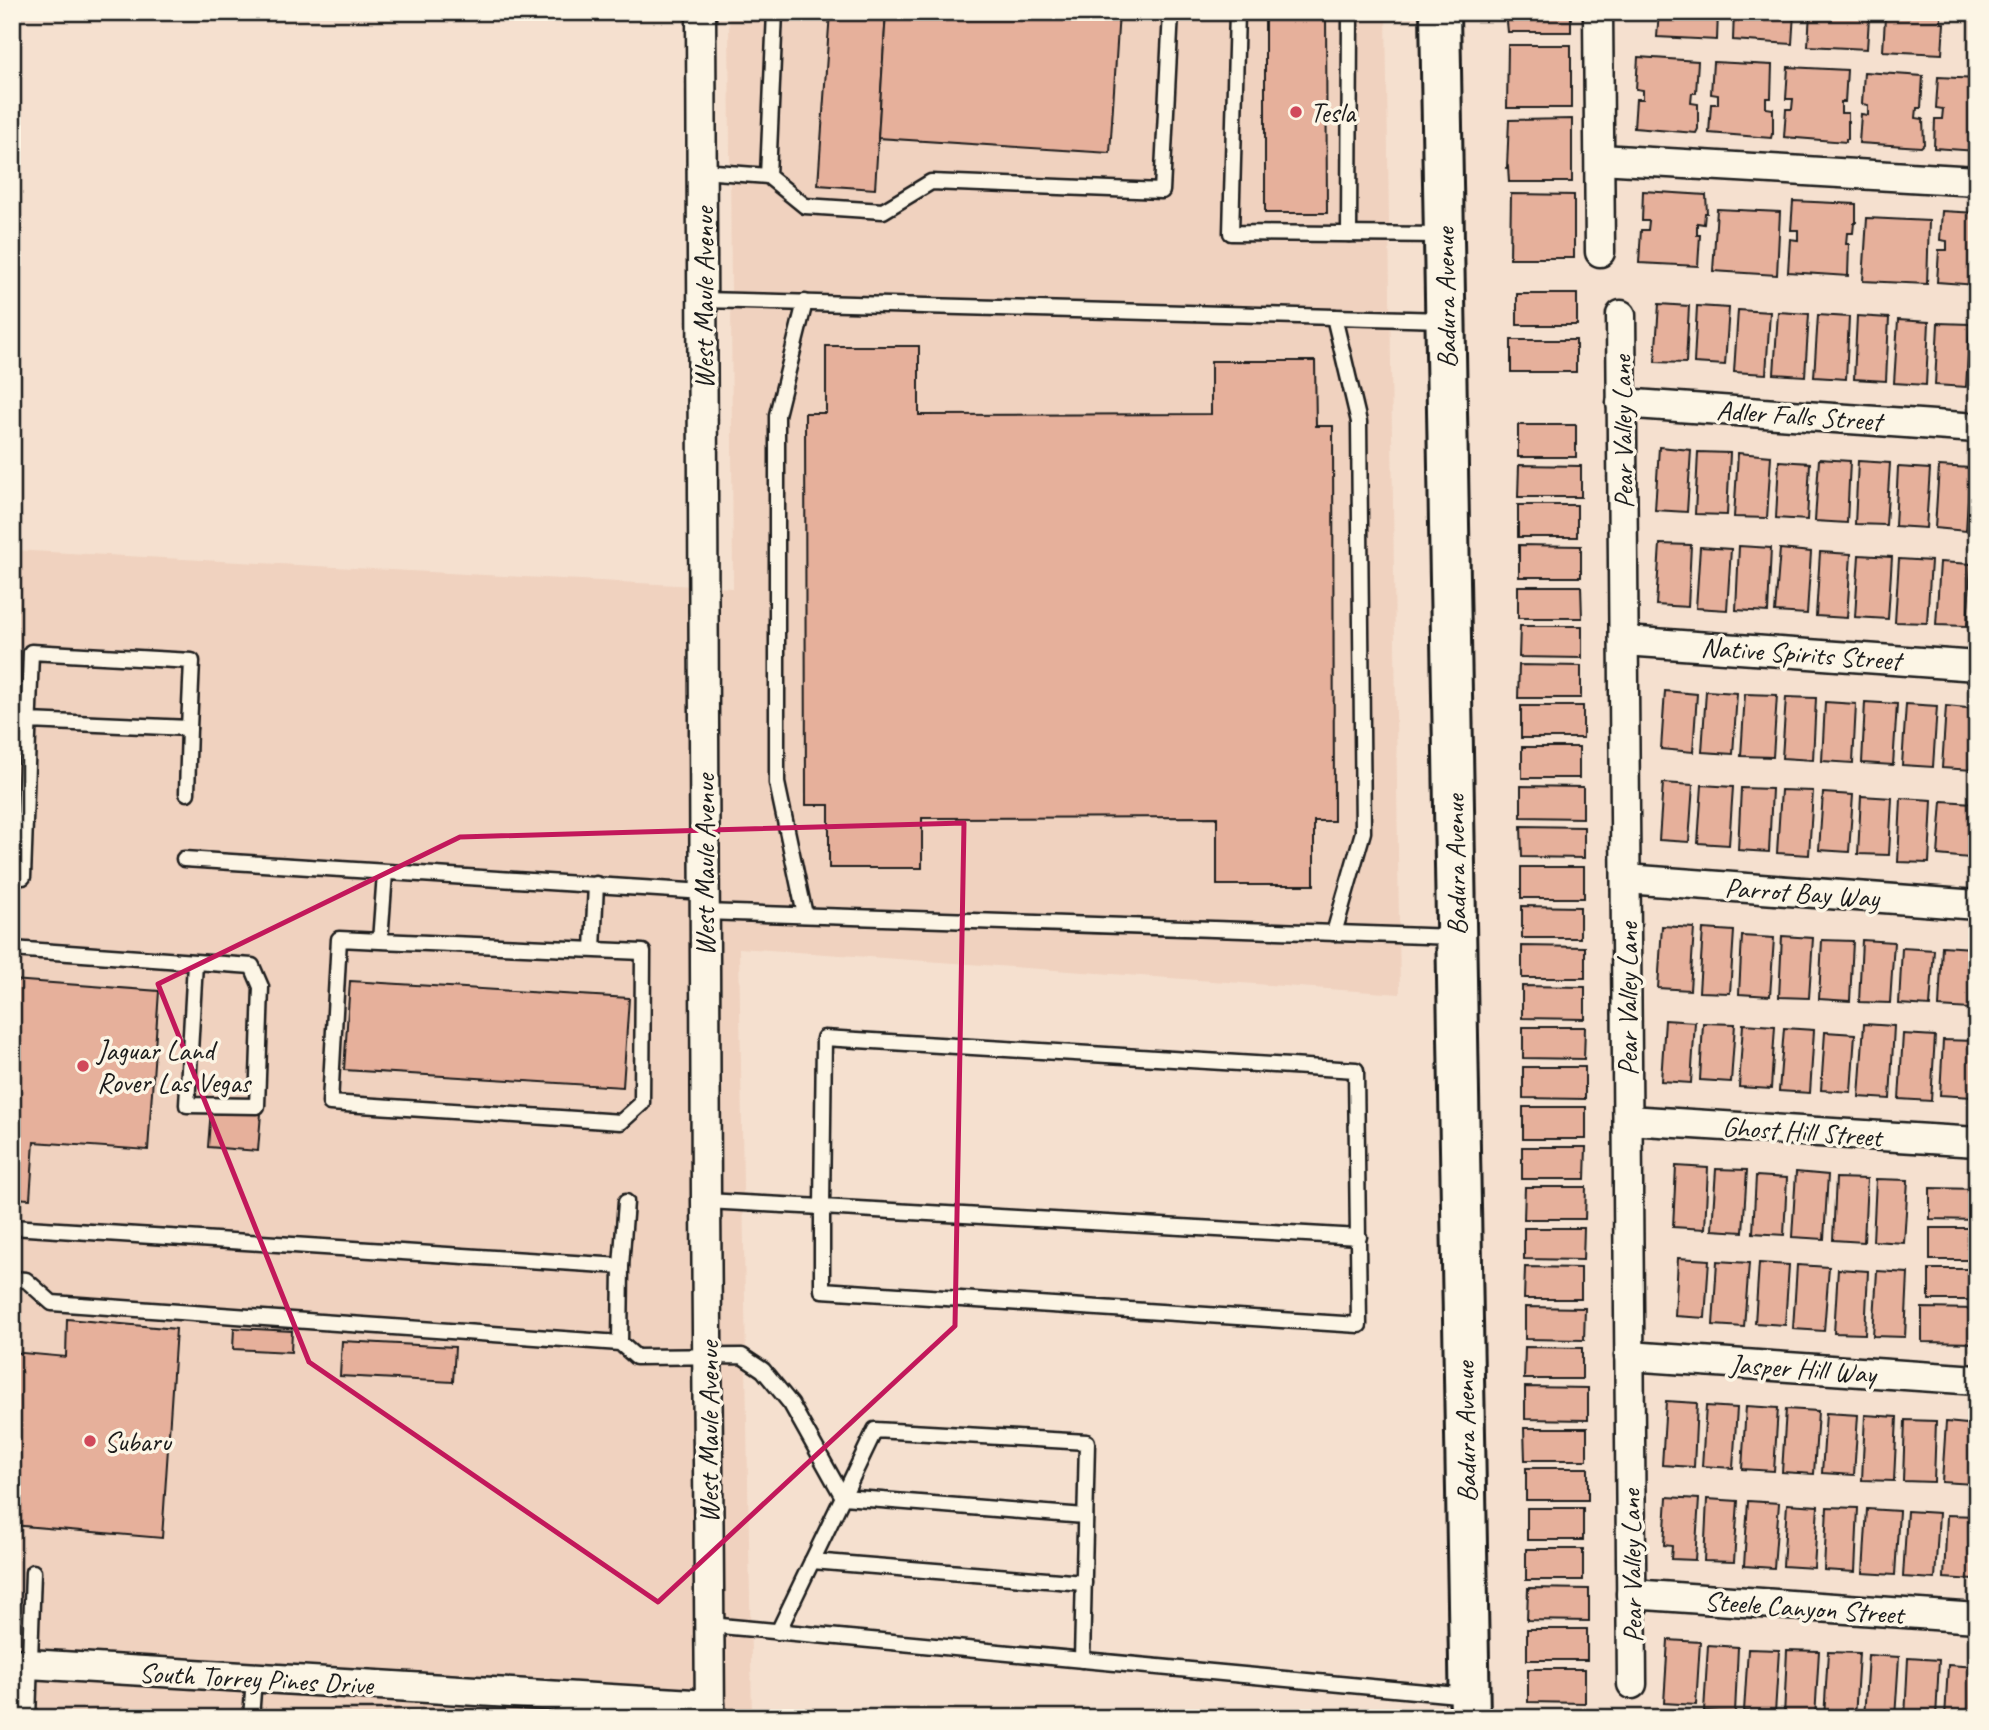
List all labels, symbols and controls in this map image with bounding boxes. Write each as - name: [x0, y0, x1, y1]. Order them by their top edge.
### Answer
- place label: Tesla: [1310, 95, 1357, 130]
- marker: Tesla: [1288, 104, 1304, 120]
- street label: West Maule Avenue: [686, 205, 721, 389]
- street label: Badura Avenue: [1427, 225, 1464, 369]
- street label: Pear Valley Lane: [1604, 353, 1641, 509]
- street label: Adler Falls Street: [1715, 392, 1886, 439]
- street label: Native Spirits Street: [1700, 629, 1906, 678]
- street label: West Maule Avenue: [687, 772, 722, 956]
- street label: Badura Avenue: [1437, 792, 1474, 936]
- street label: Parrot Bay Way: [1724, 870, 1883, 916]
- street label: Pear Valley Lane: [1610, 920, 1645, 1076]
- place label: Jaguar Land Rover Las Vegas: [95, 1033, 252, 1100]
- marker: Jaguar Land Rover Las Vegas: [75, 1058, 91, 1074]
- street label: Ghost Hill Street: [1721, 1108, 1885, 1155]
- street label: West Maule Avenue: [691, 1339, 726, 1523]
- street label: Jasper Hill Way: [1727, 1346, 1879, 1391]
- street label: Badura Avenue: [1447, 1359, 1484, 1503]
- place label: Subaru: [104, 1424, 173, 1459]
- marker: Subaru: [82, 1433, 98, 1449]
- street label: Pear Valley Lane: [1613, 1487, 1650, 1643]
- street label: Steele Canyon Street: [1703, 1583, 1907, 1632]
- street label: South Torrey Pines Drive: [138, 1655, 376, 1702]

